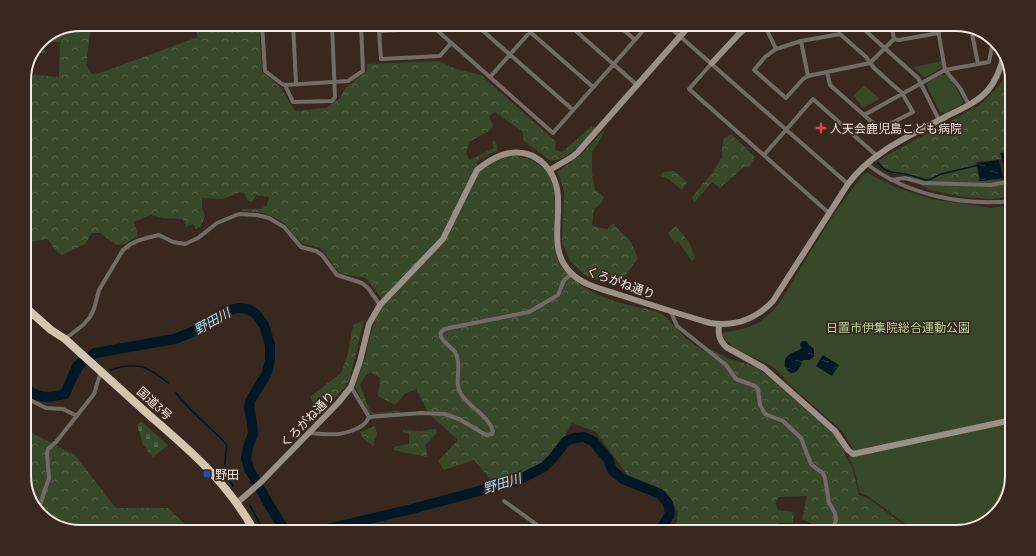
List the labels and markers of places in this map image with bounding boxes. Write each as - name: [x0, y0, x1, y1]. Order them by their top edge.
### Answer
- place label: 人天会鹿児島こども病院: [830, 121, 962, 135]
- marker: 人天会鹿児島こども病院: [815, 122, 827, 134]
- place label: 野田: [215, 467, 239, 481]
- marker: 野田: [202, 469, 212, 479]

